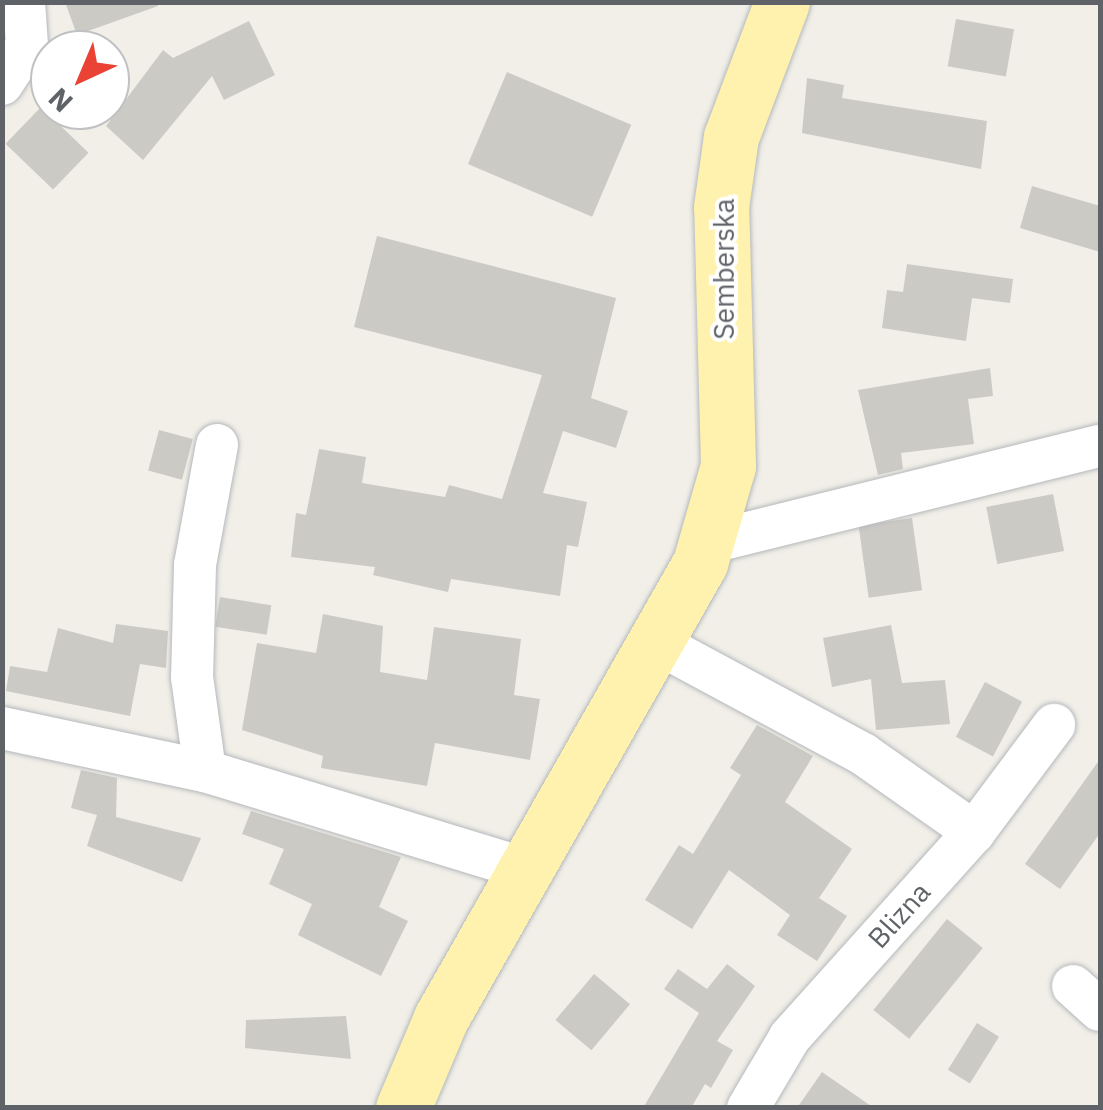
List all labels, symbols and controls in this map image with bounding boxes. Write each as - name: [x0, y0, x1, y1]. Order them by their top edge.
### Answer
- north arrow: [30, 30, 130, 130]
- text: N: [40, 80, 80, 121]
- street label: Semberska: [707, 198, 741, 340]
- street label: Blizna: [861, 875, 937, 955]

